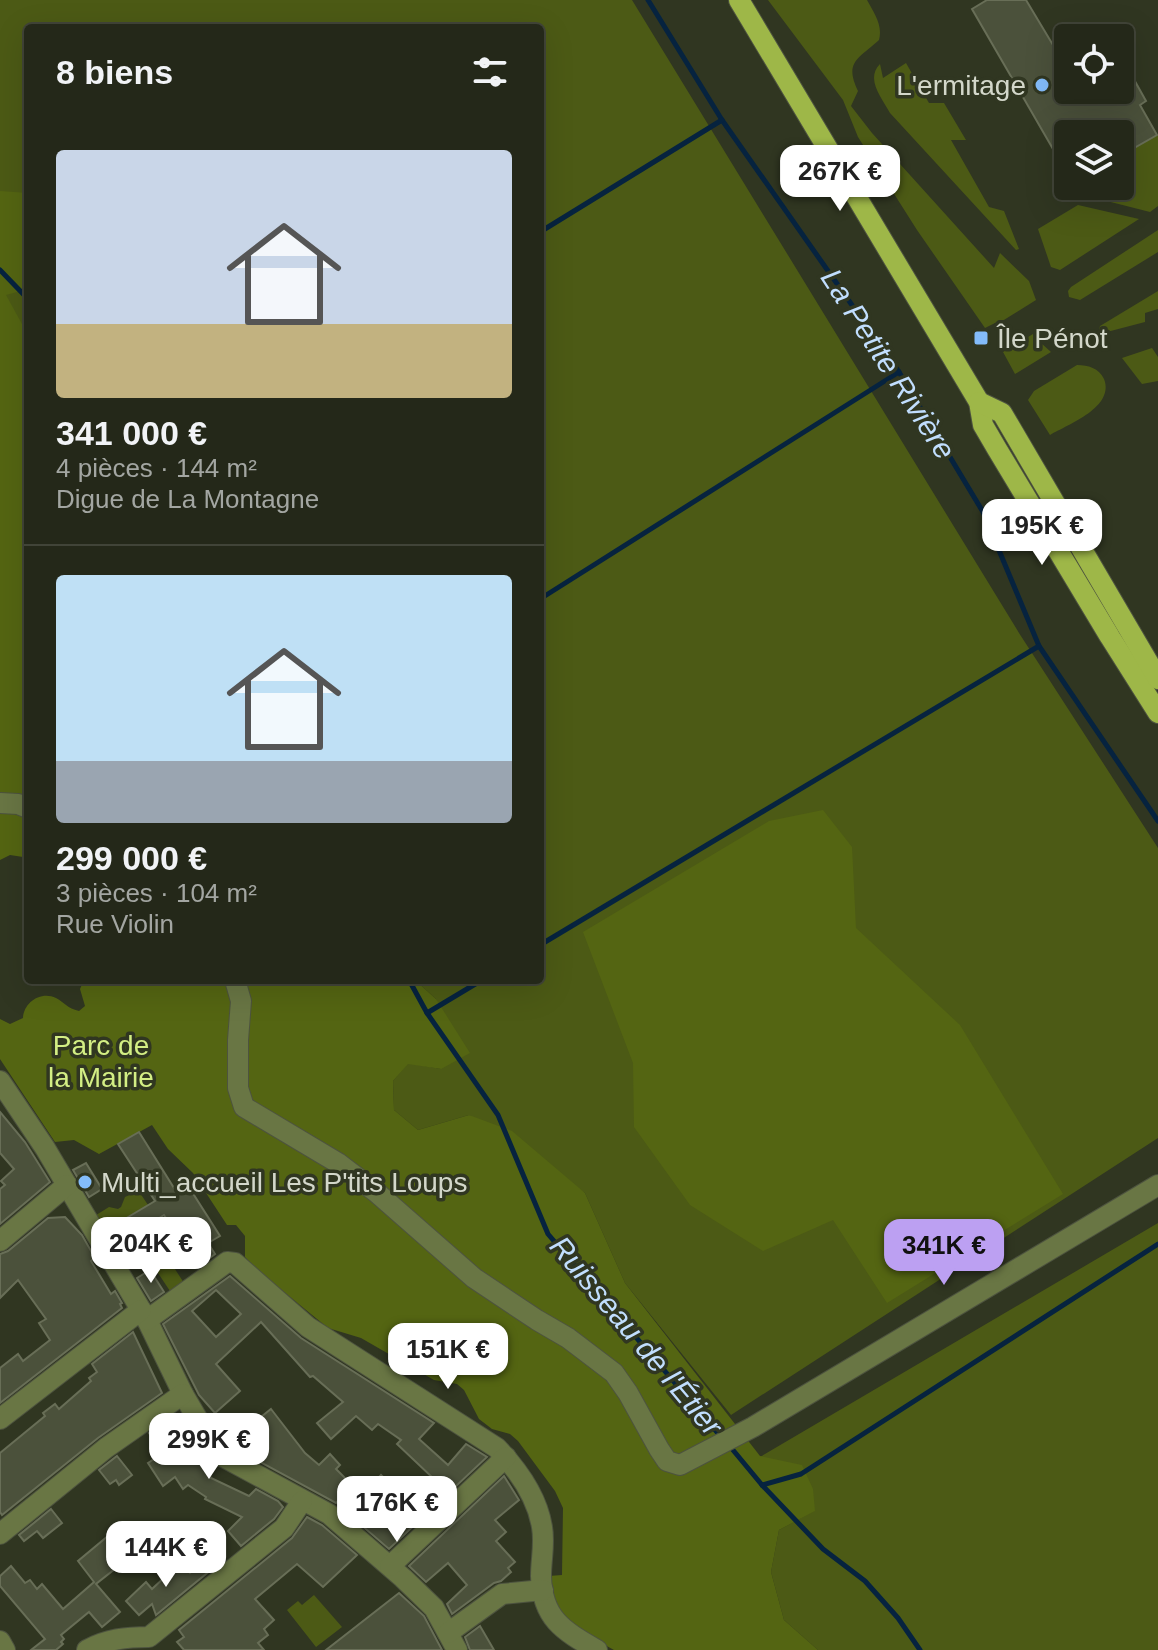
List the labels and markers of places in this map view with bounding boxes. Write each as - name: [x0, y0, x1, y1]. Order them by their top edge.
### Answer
- place label: L'ermitage: [896, 70, 1026, 101]
- marker: L'ermitage: [1033, 76, 1051, 94]
- pin: 267K €: [775, 145, 905, 213]
- place label: Île Pénot: [996, 323, 1108, 354]
- marker: Île Pénot: [972, 329, 990, 347]
- pin: 195K €: [977, 499, 1107, 567]
- place label: Multi_accueil Les P'tits Loups: [101, 1167, 467, 1198]
- marker: Multi_accueil Les P'tits Loups: [76, 1173, 94, 1191]
- pin: 204K €: [86, 1217, 216, 1285]
- pin: 341K €: [879, 1219, 1009, 1287]
- pin: 151K €: [383, 1323, 513, 1391]
- pin: 299K €: [144, 1413, 274, 1481]
- pin: 176K €: [332, 1476, 462, 1544]
- pin: 144K €: [101, 1521, 231, 1589]

